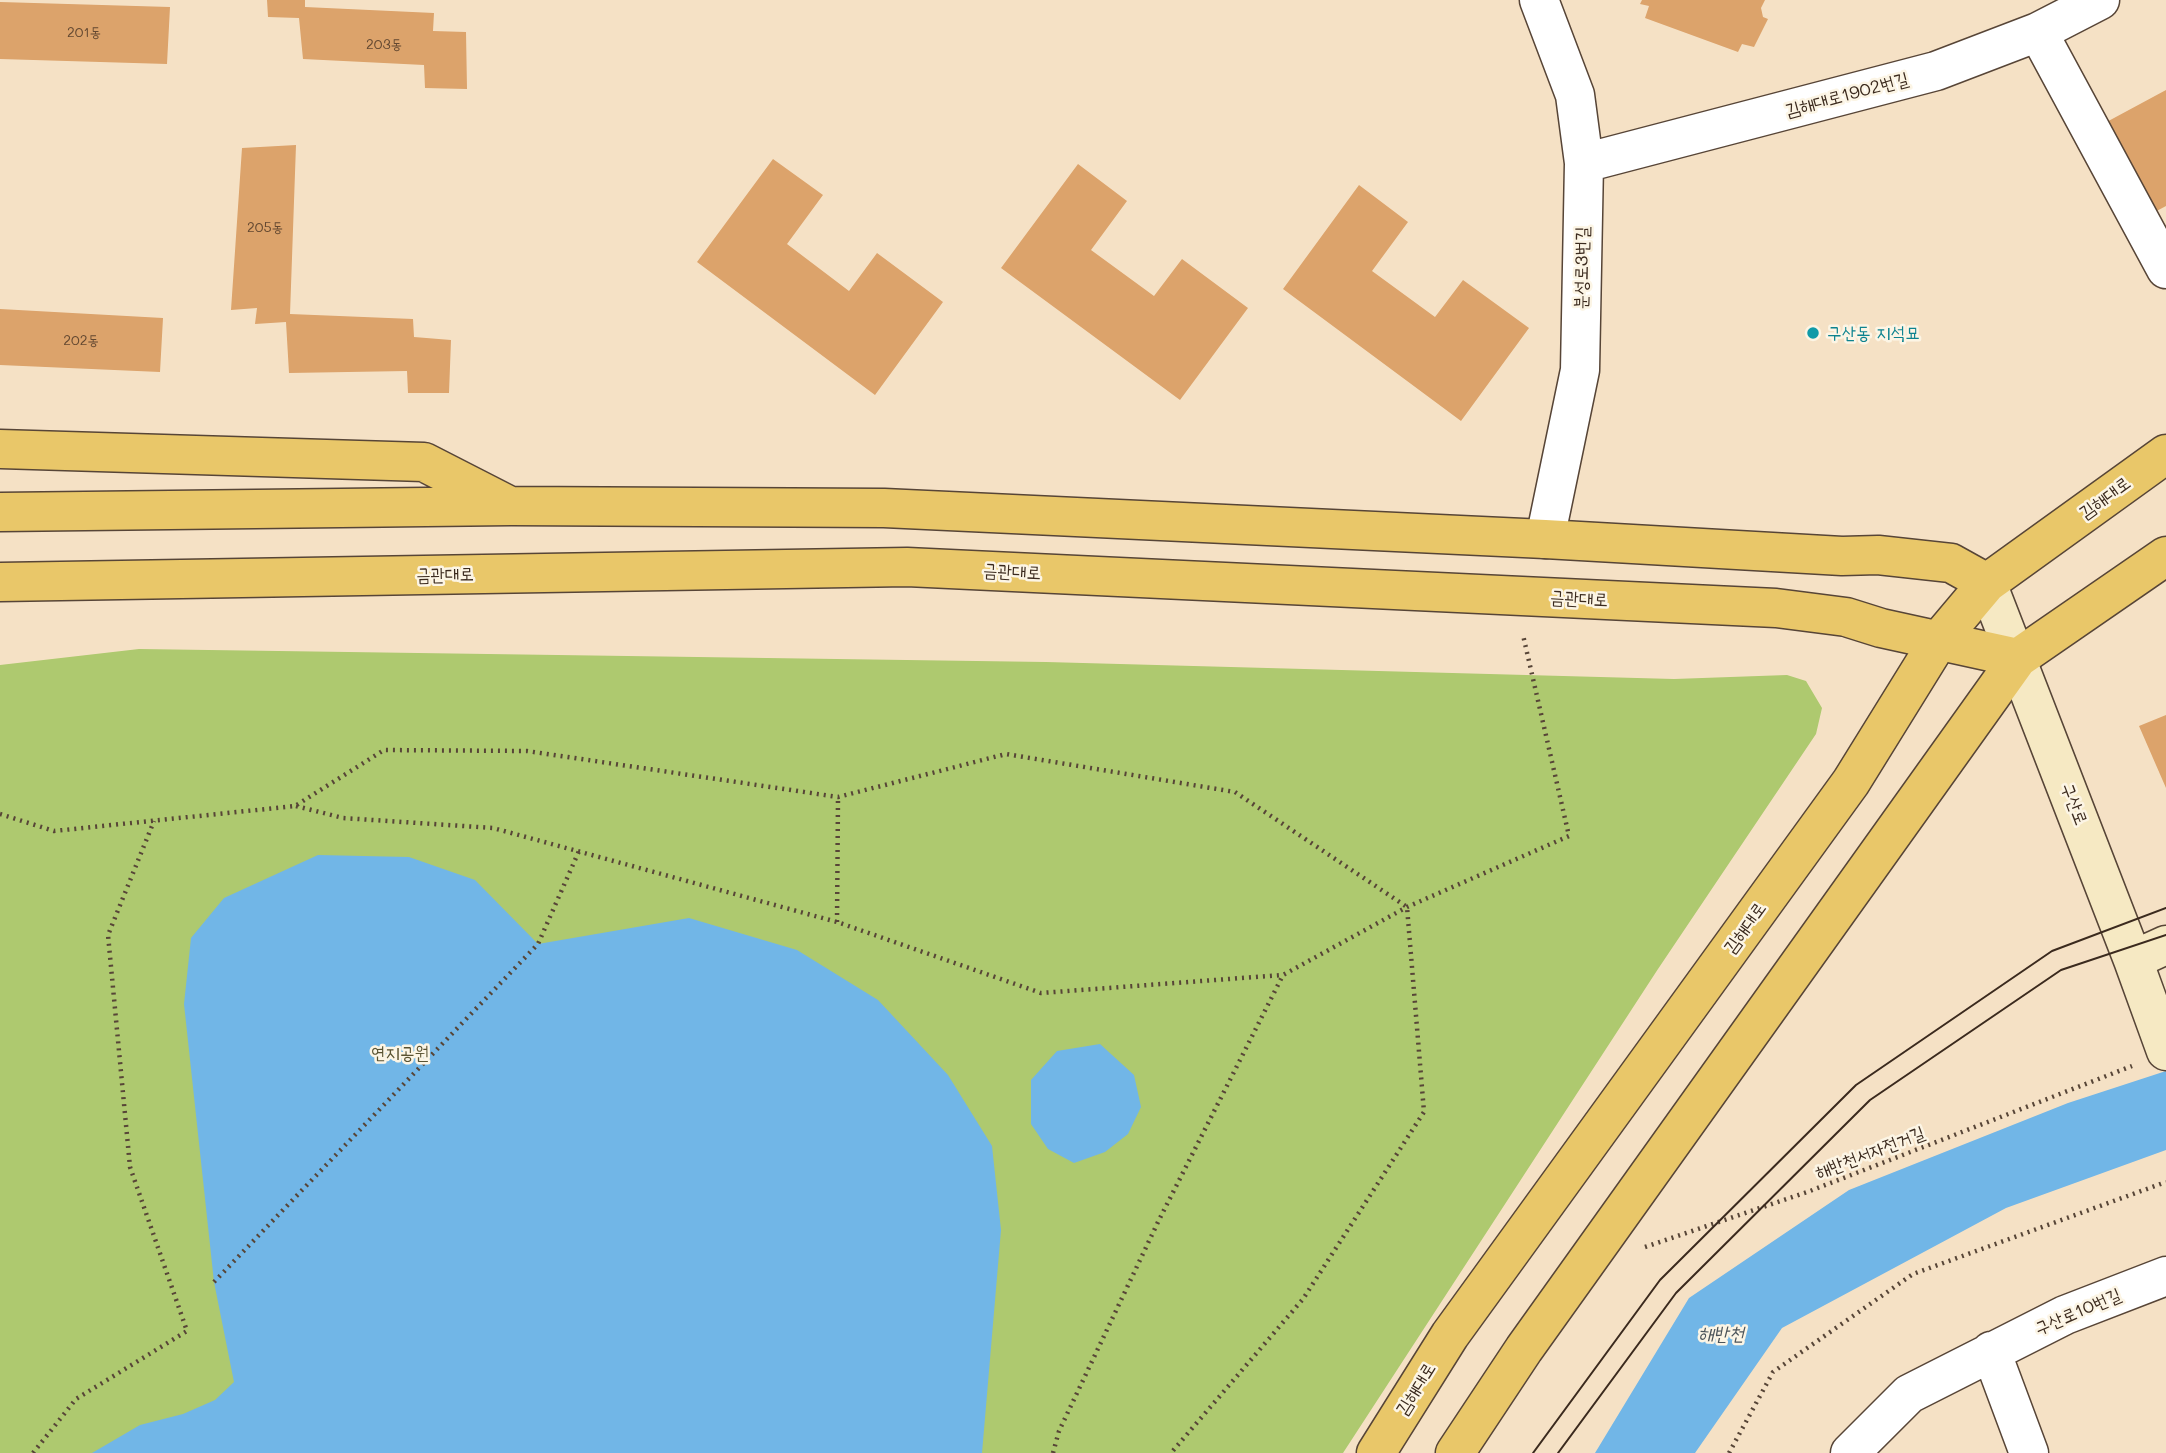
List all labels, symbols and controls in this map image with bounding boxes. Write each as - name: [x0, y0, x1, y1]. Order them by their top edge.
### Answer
- house number: 201동: [67, 25, 101, 41]
- house number: 203동: [366, 37, 402, 53]
- street label: 김해대로1902번길: [1783, 68, 1911, 122]
- house number: 205동: [247, 220, 283, 236]
- street label: 분성로3번길: [1570, 226, 1594, 310]
- place label: 구산동 지석묘: [1827, 322, 1920, 344]
- marker: 구산동 지석묘: [1805, 325, 1821, 341]
- house number: 202동: [63, 333, 99, 349]
- street label: 김해대로: [2075, 472, 2135, 524]
- street label: 금관대로: [983, 560, 1041, 584]
- street label: 금관대로: [416, 564, 474, 586]
- street label: 금관대로: [1550, 587, 1608, 611]
- street label: 구산로: [2056, 780, 2092, 828]
- street label: 김해대로: [1719, 898, 1771, 958]
- park label: 연지공원: [371, 1042, 429, 1064]
- street label: 해반천서자전거길: [1812, 1122, 1928, 1184]
- street label: 구산로10번길: [2032, 1284, 2124, 1340]
- water label: 해반천: [1698, 1323, 1744, 1345]
- street label: 김해대로: [1391, 1359, 1441, 1419]

